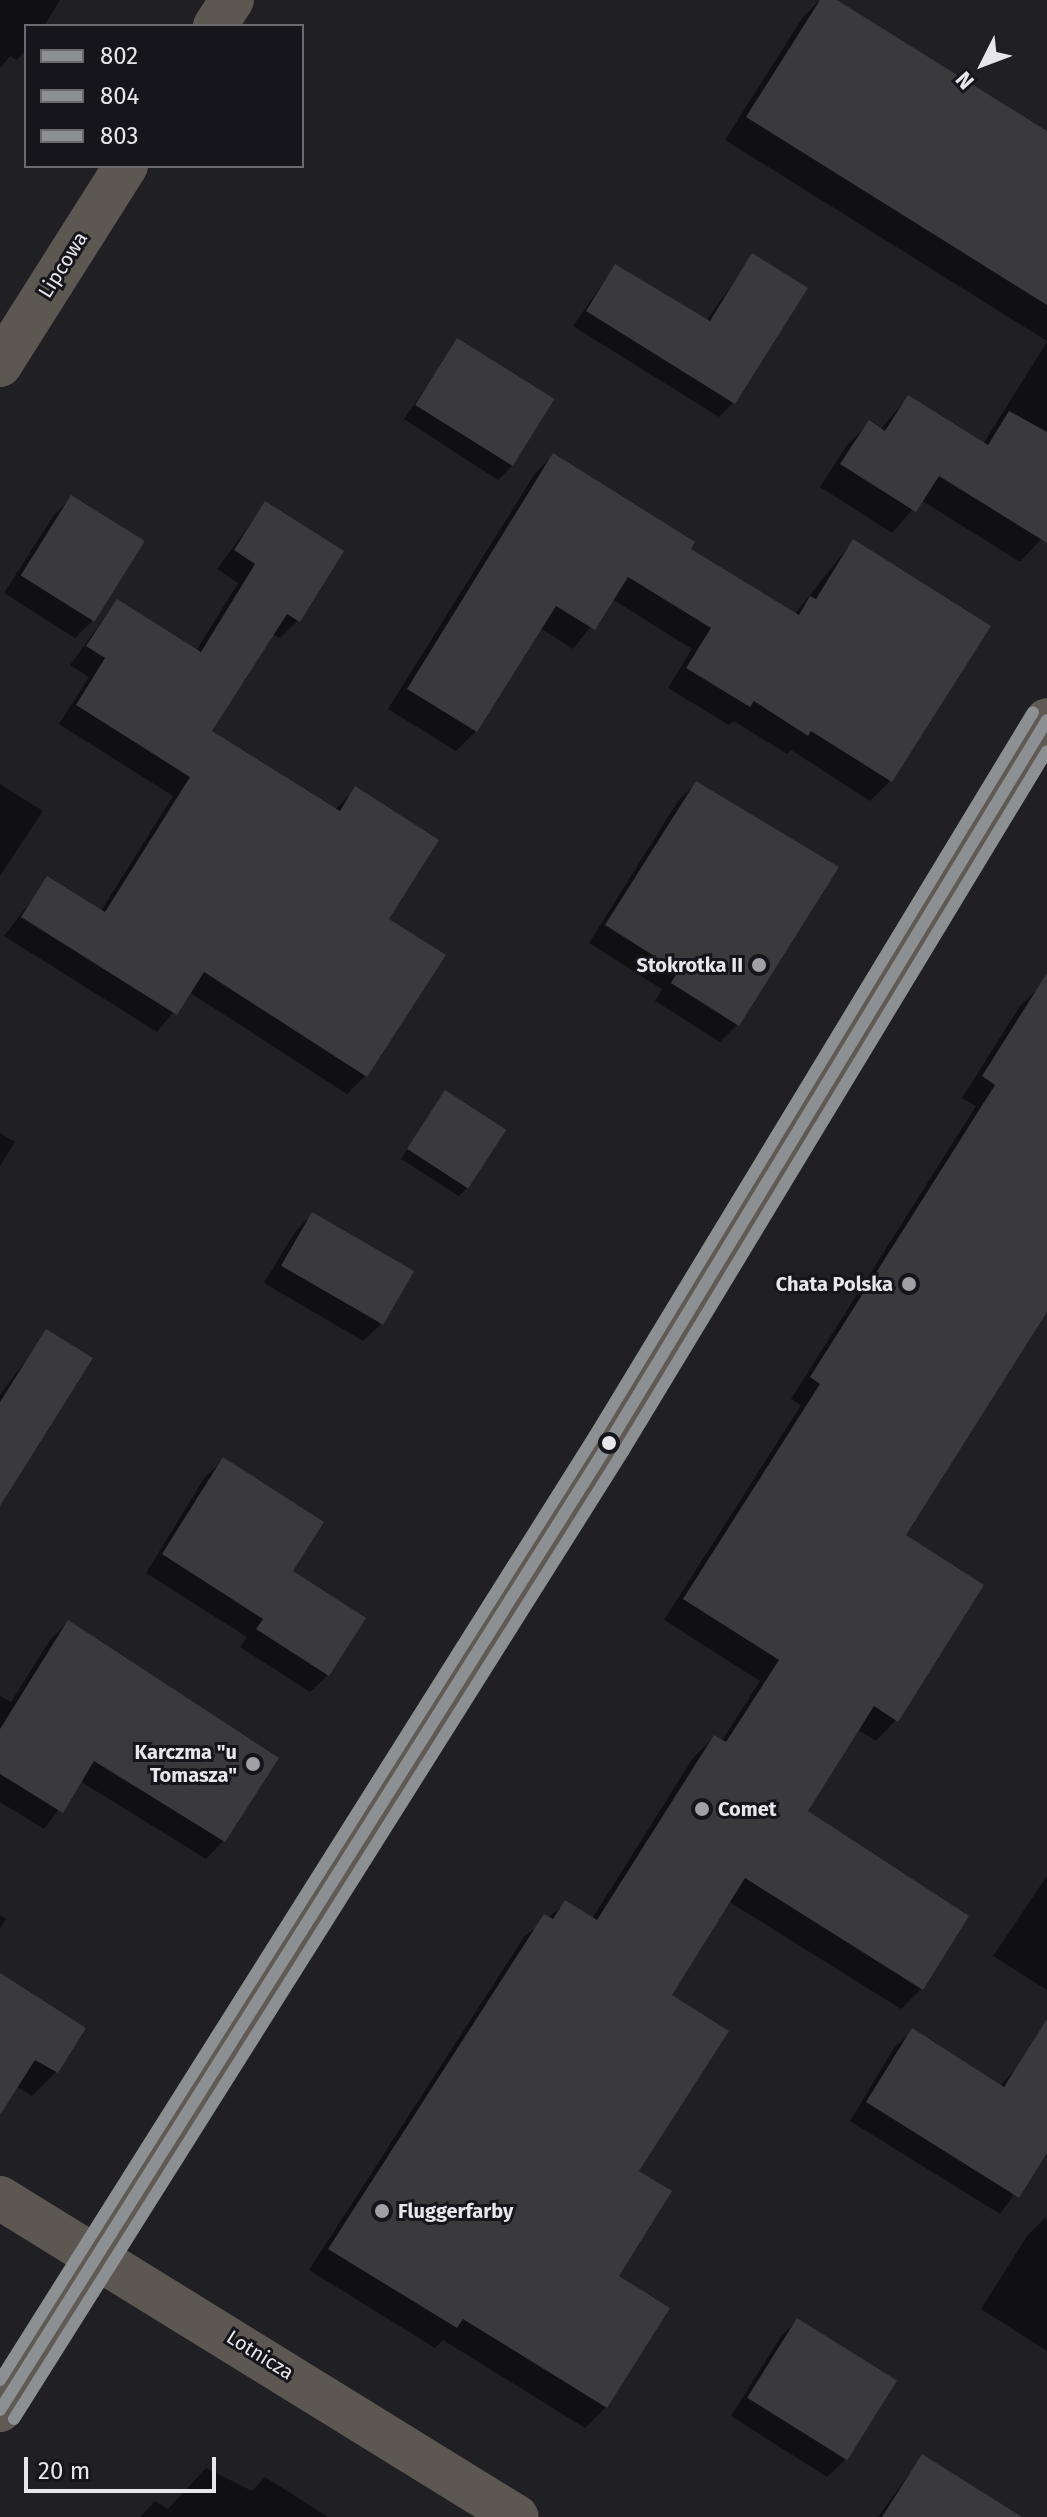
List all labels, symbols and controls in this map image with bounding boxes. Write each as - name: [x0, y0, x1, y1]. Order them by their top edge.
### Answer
- legend: [24, 24, 304, 168]
- north arrow: [943, 24, 1023, 104]
- text: 802: [100, 42, 138, 70]
- text: N: [950, 66, 980, 95]
- text: 804: [100, 82, 139, 110]
- text: 803: [100, 122, 138, 150]
- street label: Lipcowa: [33, 228, 93, 302]
- place label: Stokrotka II: [637, 953, 743, 977]
- marker: Stokrotka II: [750, 956, 768, 974]
- place label: Chata Polska: [776, 1272, 893, 1296]
- marker: Chata Polska: [900, 1275, 918, 1293]
- unlabelled marker: [601, 1435, 617, 1451]
- place label: Karczma "u Tomasza": [135, 1740, 237, 1787]
- marker: Karczma "u Tomasza": [244, 1755, 262, 1773]
- place label: Comet: [718, 1797, 776, 1821]
- marker: Comet: [693, 1800, 711, 1818]
- place label: Fluggerfarby: [398, 2199, 513, 2223]
- marker: Fluggerfarby: [373, 2202, 391, 2220]
- street label: Lotnicza: [222, 2325, 298, 2385]
- scale bar: [28, 2441, 220, 2491]
- text: 20 m: [38, 2457, 90, 2485]

